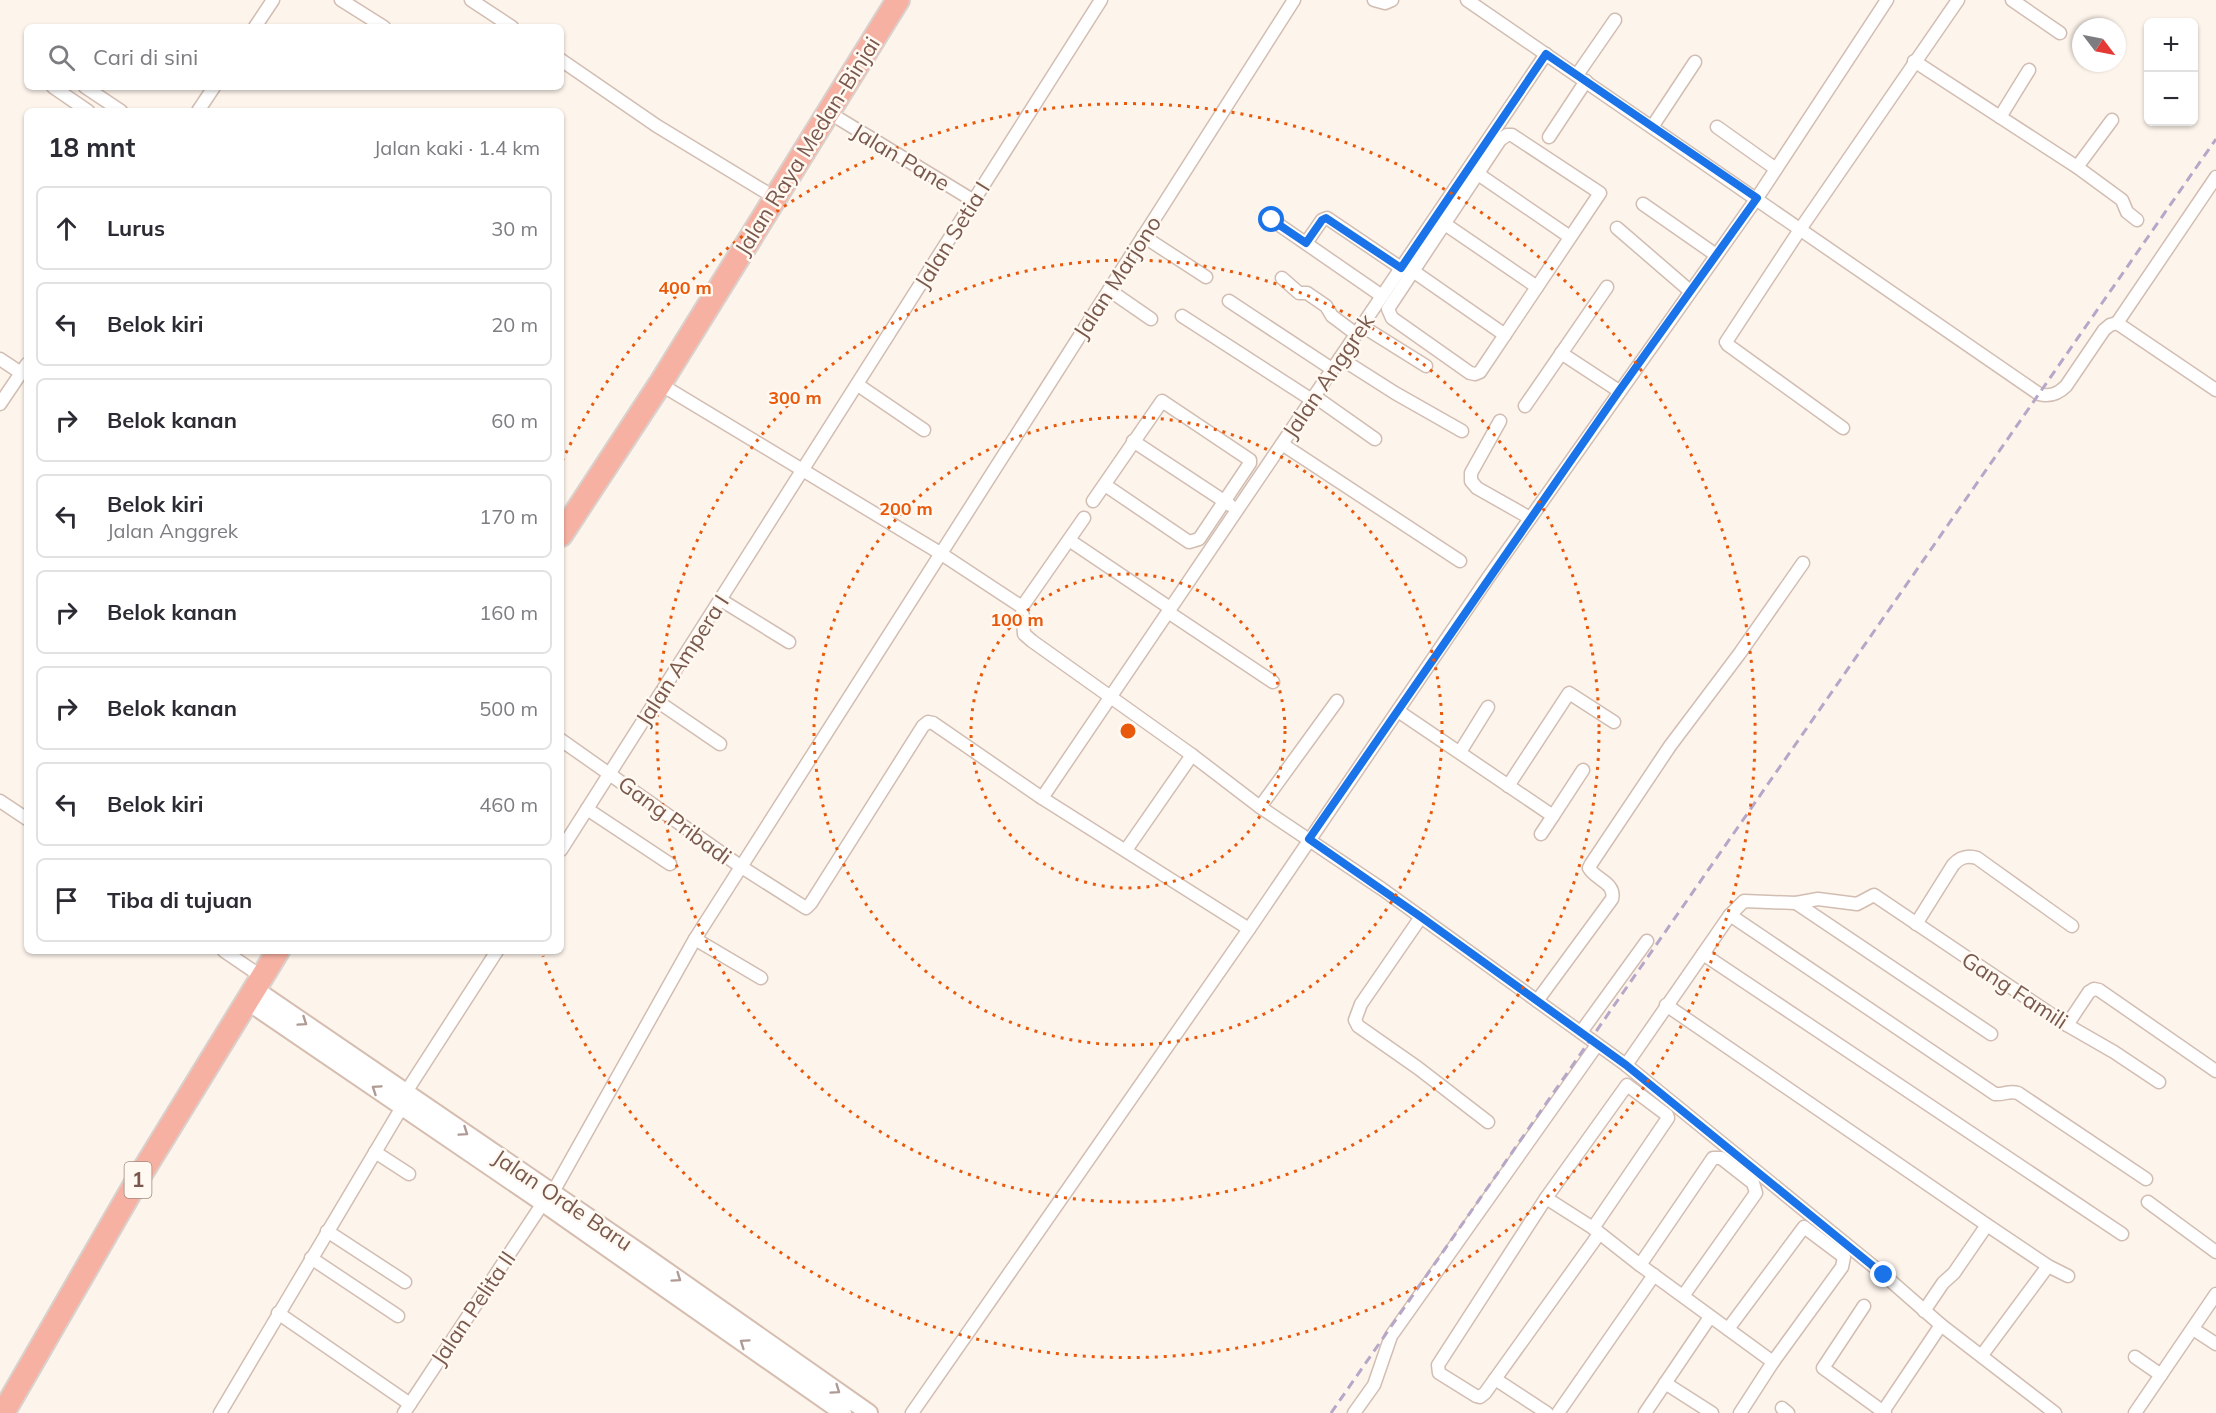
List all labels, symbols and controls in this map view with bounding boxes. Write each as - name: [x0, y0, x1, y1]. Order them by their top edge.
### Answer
- north arrow: [2072, 18, 2126, 72]
- map controls: [2144, 18, 2198, 126]
- button: +: [2144, 18, 2198, 72]
- search box: [24, 24, 564, 90]
- street label: Jalan Raya Medan-Binjai: [728, 32, 886, 260]
- icon: search: [45, 41, 78, 74]
- text: Cari di sini: [93, 43, 198, 71]
- button: −: [2144, 72, 2198, 126]
- street label: Jalan Pane: [847, 117, 955, 197]
- text: 18 mnt: [48, 131, 135, 164]
- text: Jalan kaki · 1.4 km: [374, 135, 540, 160]
- street label: Jalan Setia I: [908, 176, 996, 294]
- route start: [1258, 206, 1284, 232]
- street label: Jalan Marjono: [1067, 210, 1167, 344]
- icon: ahead: [50, 212, 83, 245]
- text: Lurus: [107, 214, 165, 242]
- text: 30 m: [491, 216, 538, 241]
- text: 400 m: [658, 276, 712, 299]
- icon: left: [50, 308, 83, 341]
- street label: Jalan Anggrek: [1276, 308, 1380, 444]
- text: Belok kiri: [107, 310, 203, 338]
- text: 20 m: [491, 312, 538, 337]
- text: 300 m: [768, 386, 822, 409]
- icon: right: [50, 404, 83, 437]
- text: Belok kanan: [107, 406, 237, 434]
- text: 60 m: [491, 408, 538, 433]
- text: Belok kiri: [107, 490, 203, 518]
- text: 200 m: [879, 497, 933, 520]
- icon: left: [50, 500, 83, 533]
- text: 170 m: [479, 504, 538, 529]
- text: Jalan Anggrek: [107, 518, 238, 543]
- street label: Jalan Ampera I: [629, 589, 735, 731]
- icon: right: [50, 596, 83, 629]
- text: Belok kanan: [107, 598, 237, 626]
- text: 160 m: [479, 600, 538, 625]
- text: 100 m: [990, 608, 1044, 631]
- icon: right: [50, 692, 83, 725]
- text: Belok kanan: [107, 694, 237, 722]
- text: 500 m: [479, 696, 538, 721]
- centre of rings: [1118, 721, 1138, 741]
- street label: Gang Pribadi: [613, 769, 737, 871]
- icon: left: [50, 788, 83, 821]
- text: Belok kiri: [107, 790, 203, 818]
- text: 460 m: [479, 792, 538, 817]
- icon: arrive: [50, 884, 83, 917]
- text: Tiba di tujuan: [107, 886, 252, 914]
- street label: Gang Famili: [1956, 945, 2074, 1035]
- one-way arrow: [297, 1015, 308, 1026]
- one-way arrow: [371, 1085, 382, 1096]
- one-way arrow: [458, 1125, 469, 1136]
- street label: Jalan Orde Baru: [488, 1143, 638, 1257]
- road number: 1: [124, 1162, 152, 1198]
- street label: Jalan Pelita II: [425, 1246, 521, 1370]
- route end: [1870, 1261, 1896, 1287]
- one-way arrow: [670, 1271, 681, 1282]
- one-way arrow: [739, 1339, 750, 1350]
- one-way arrow: [830, 1383, 841, 1394]

